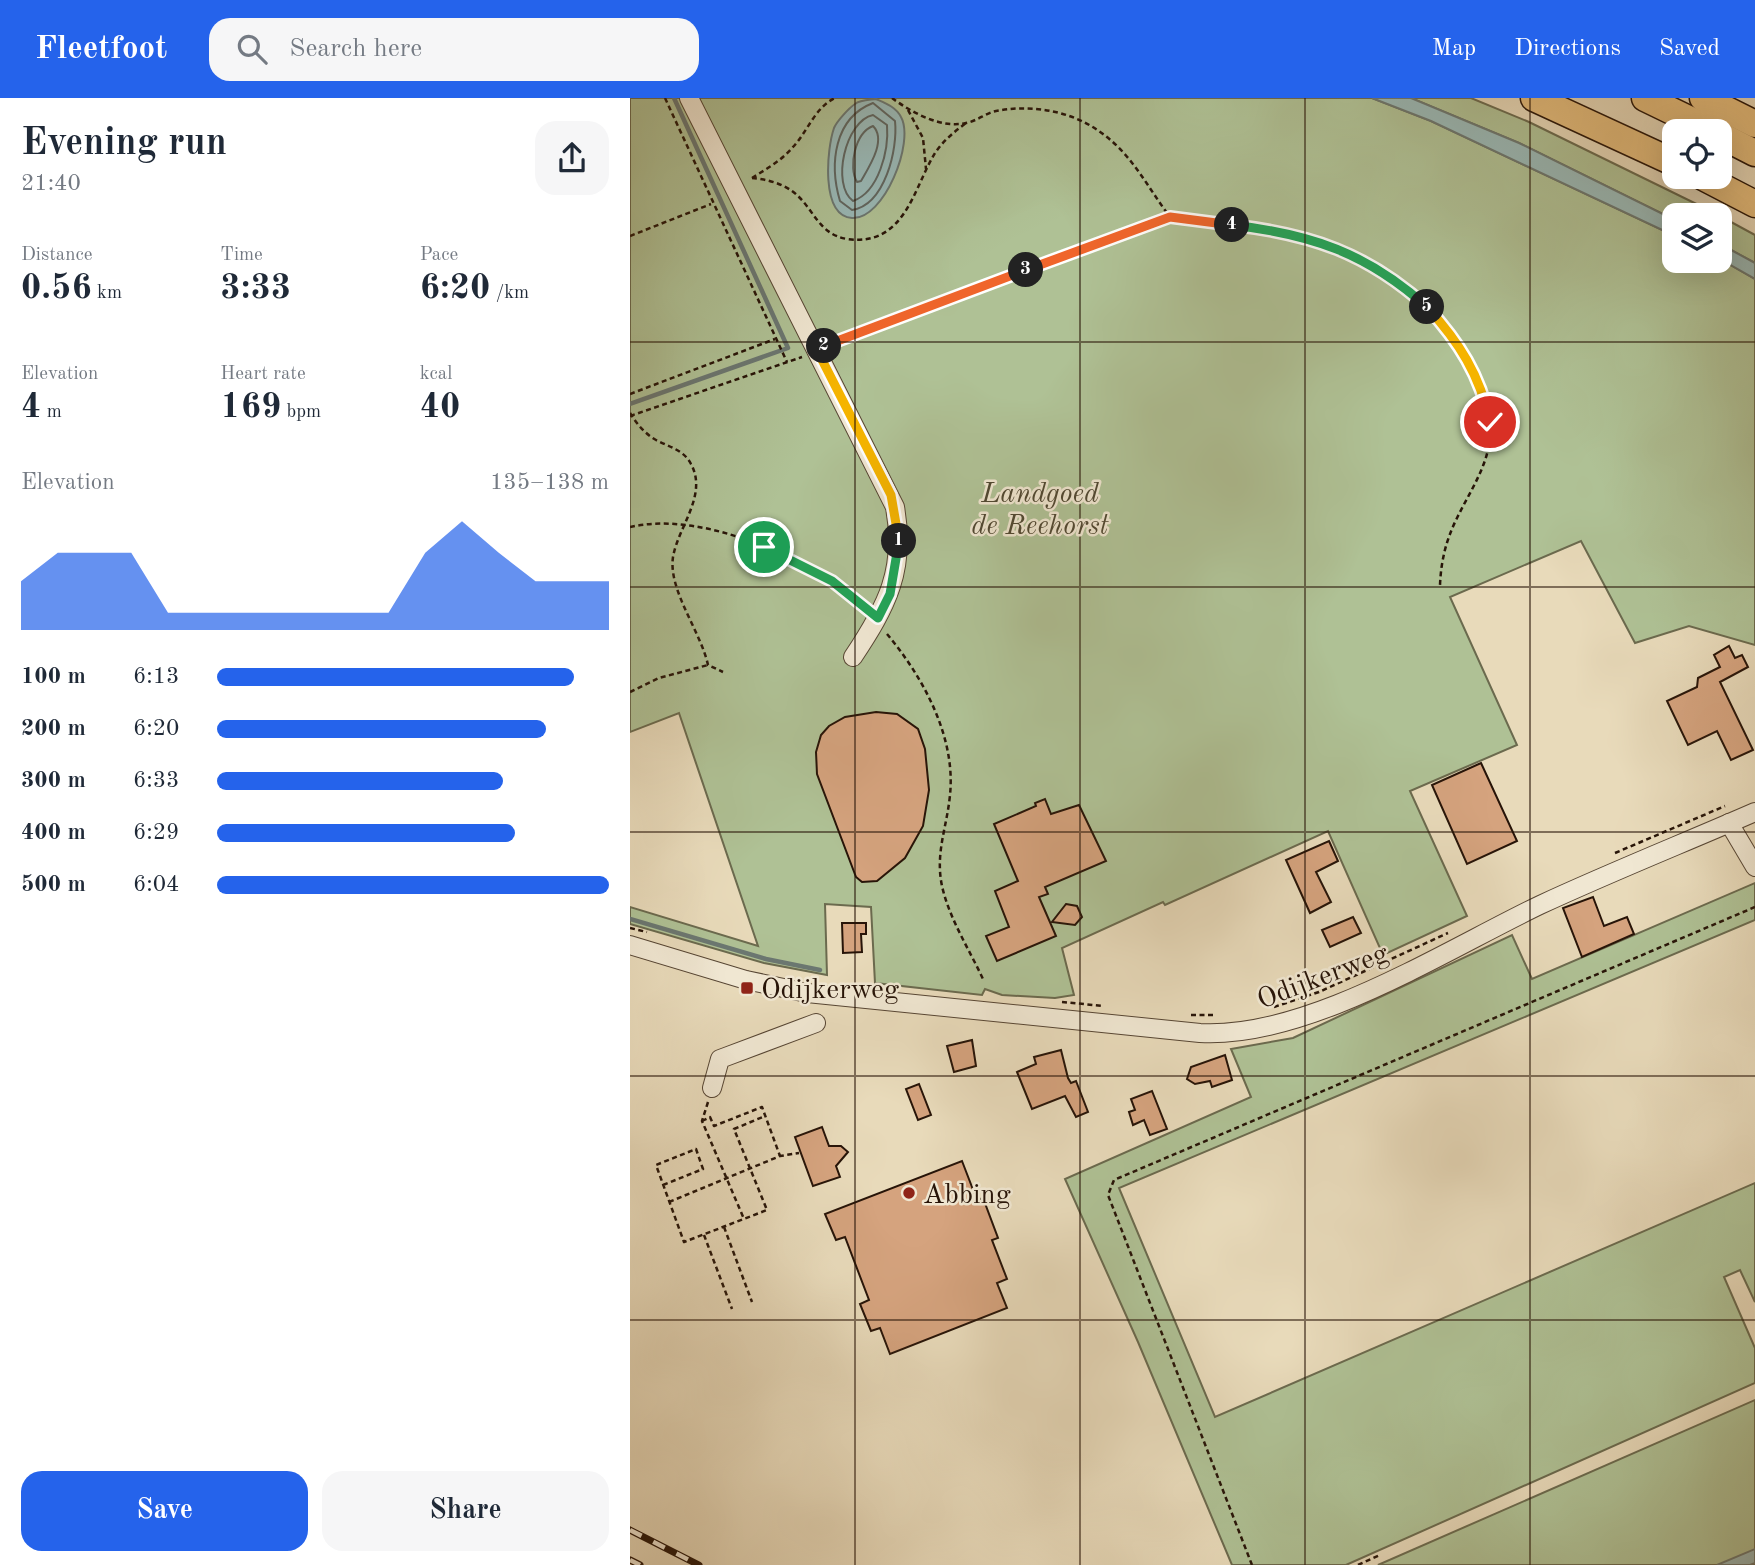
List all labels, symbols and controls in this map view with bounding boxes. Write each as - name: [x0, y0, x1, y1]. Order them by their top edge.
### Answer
- search box: [209, 18, 699, 81]
- icon: search: [233, 30, 271, 68]
- text: Fleetfoot: [35, 33, 167, 66]
- text: Search here: [289, 36, 422, 62]
- text: Map: [1432, 37, 1476, 61]
- text: Directions: [1514, 37, 1621, 61]
- text: Saved: [1659, 37, 1720, 61]
- map controls: [1662, 119, 1732, 273]
- button: locate: [1662, 119, 1732, 189]
- button: share: [535, 121, 609, 195]
- text: Evening run: [21, 125, 227, 163]
- text: 21:40: [21, 172, 81, 195]
- button: layers: [1662, 203, 1732, 273]
- pin: 4: [1214, 208, 1250, 242]
- text: 4: [1226, 215, 1237, 234]
- text: Distance: [21, 246, 93, 265]
- text: Time: [220, 246, 263, 265]
- text: Pace: [420, 246, 458, 265]
- pin: 3: [1008, 252, 1044, 288]
- text: 3: [1020, 260, 1031, 279]
- text: 0.56: [21, 271, 92, 306]
- text: 3:33: [220, 271, 291, 306]
- text: 6:20: [420, 271, 490, 306]
- text: km: [92, 284, 122, 303]
- text: /km: [490, 284, 529, 303]
- pin: 5: [1410, 290, 1444, 325]
- text: 5: [1421, 297, 1432, 316]
- pin: 2: [806, 328, 842, 364]
- text: 2: [818, 336, 829, 355]
- text: Elevation: [21, 365, 98, 384]
- text: Heart rate: [220, 365, 306, 384]
- text: kcal: [420, 365, 452, 384]
- text: 4: [21, 390, 41, 425]
- text: 169: [220, 390, 281, 425]
- text: 40: [420, 390, 460, 425]
- pin: [1460, 392, 1520, 452]
- text: m: [41, 403, 62, 422]
- text: bpm: [281, 403, 321, 422]
- icon: check: [1471, 403, 1509, 441]
- text: Elevation: [21, 471, 115, 494]
- text: 135–138 m: [490, 471, 609, 494]
- park label: Landgoed de Reehorst: [971, 481, 1110, 541]
- pin: [734, 517, 794, 577]
- pin: 1: [882, 524, 916, 558]
- icon: arrive: [745, 528, 783, 566]
- text: 1: [893, 531, 904, 550]
- text: 100 m: [21, 665, 86, 688]
- text: 6:13: [133, 665, 179, 688]
- text: 200 m: [21, 717, 86, 740]
- text: 6:20: [133, 717, 179, 740]
- text: 300 m: [21, 769, 86, 792]
- text: 6:33: [133, 769, 179, 792]
- text: 400 m: [21, 821, 86, 844]
- text: 6:29: [133, 821, 179, 844]
- text: 500 m: [21, 873, 86, 896]
- text: 6:04: [133, 873, 179, 896]
- street label: Odijkerweg: [1254, 940, 1393, 1016]
- place label: Odijkerweg: [761, 977, 899, 1005]
- marker: Odijkerweg: [739, 980, 755, 996]
- place label: Abbing: [923, 1182, 1011, 1210]
- marker: Abbing: [901, 1185, 917, 1201]
- button: Save: [21, 1471, 308, 1551]
- button: Share: [322, 1471, 609, 1551]

